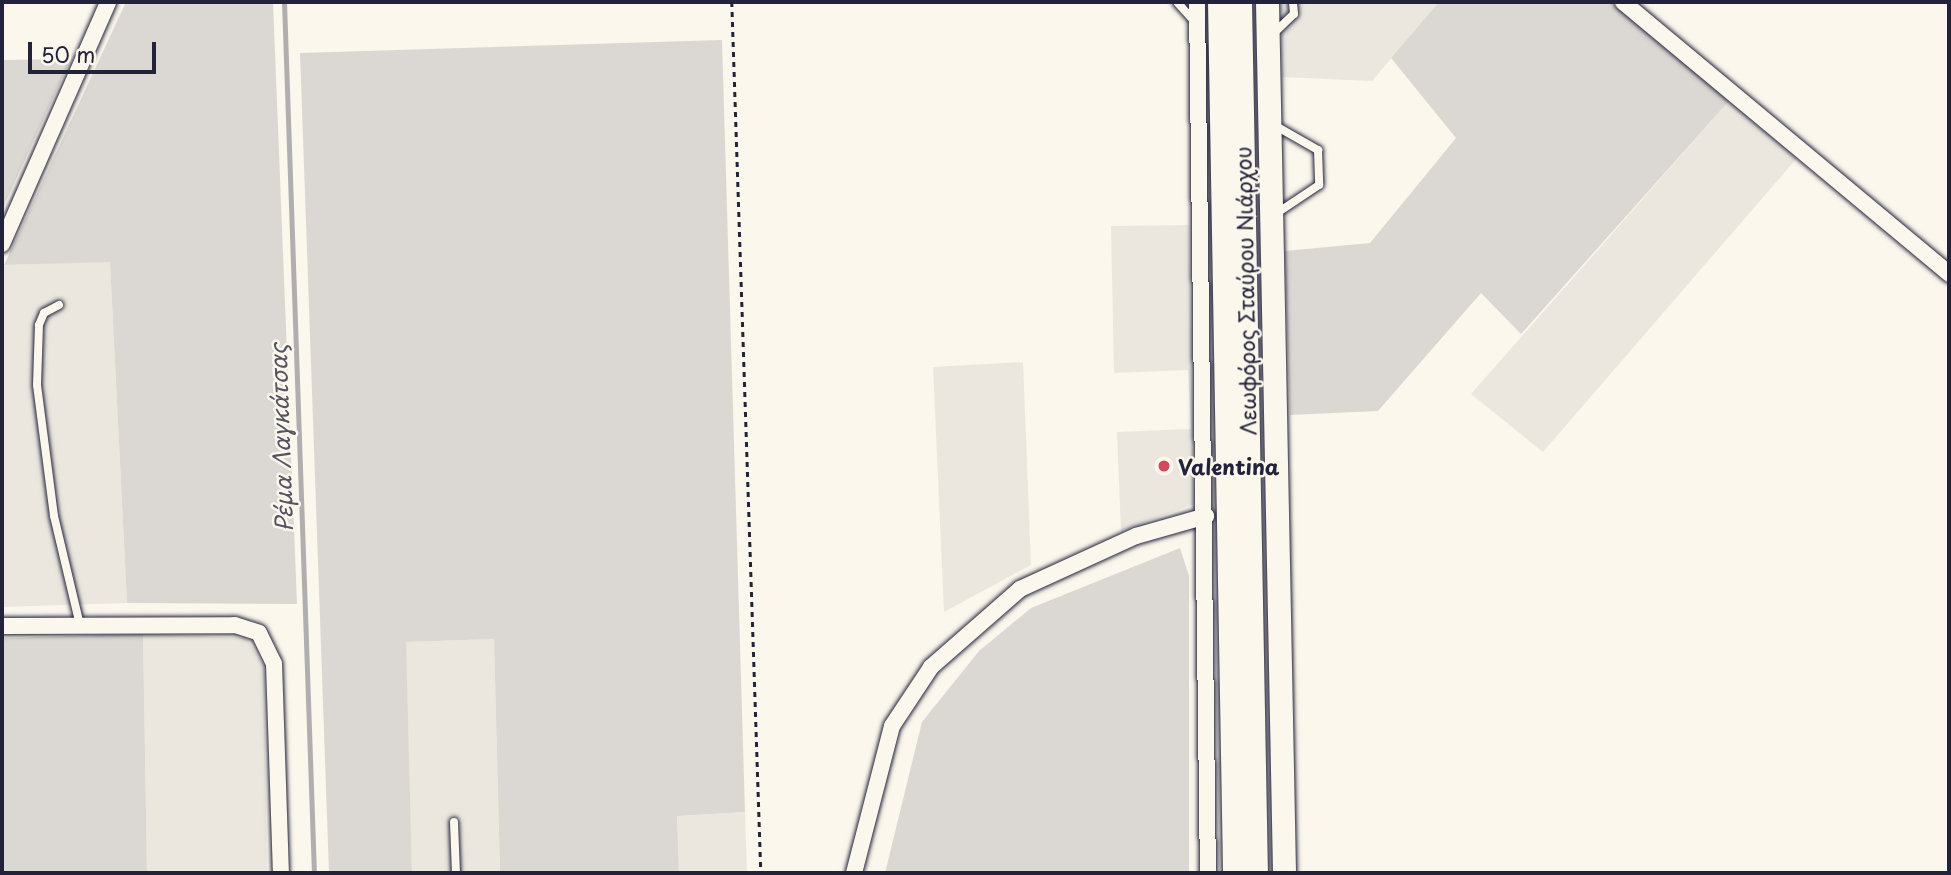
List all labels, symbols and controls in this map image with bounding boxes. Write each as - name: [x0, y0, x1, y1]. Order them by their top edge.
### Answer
- scale bar: [32, 28, 159, 72]
- text: 50 m: [41, 38, 95, 70]
- street label: Λεωφόρος Σταύρου Νιάρχου: [1230, 146, 1260, 436]
- water label: Ρέμα Λαγκάτσας: [264, 343, 298, 533]
- place label: Valentina: [1178, 453, 1279, 479]
- marker: Valentina: [1156, 458, 1172, 474]

